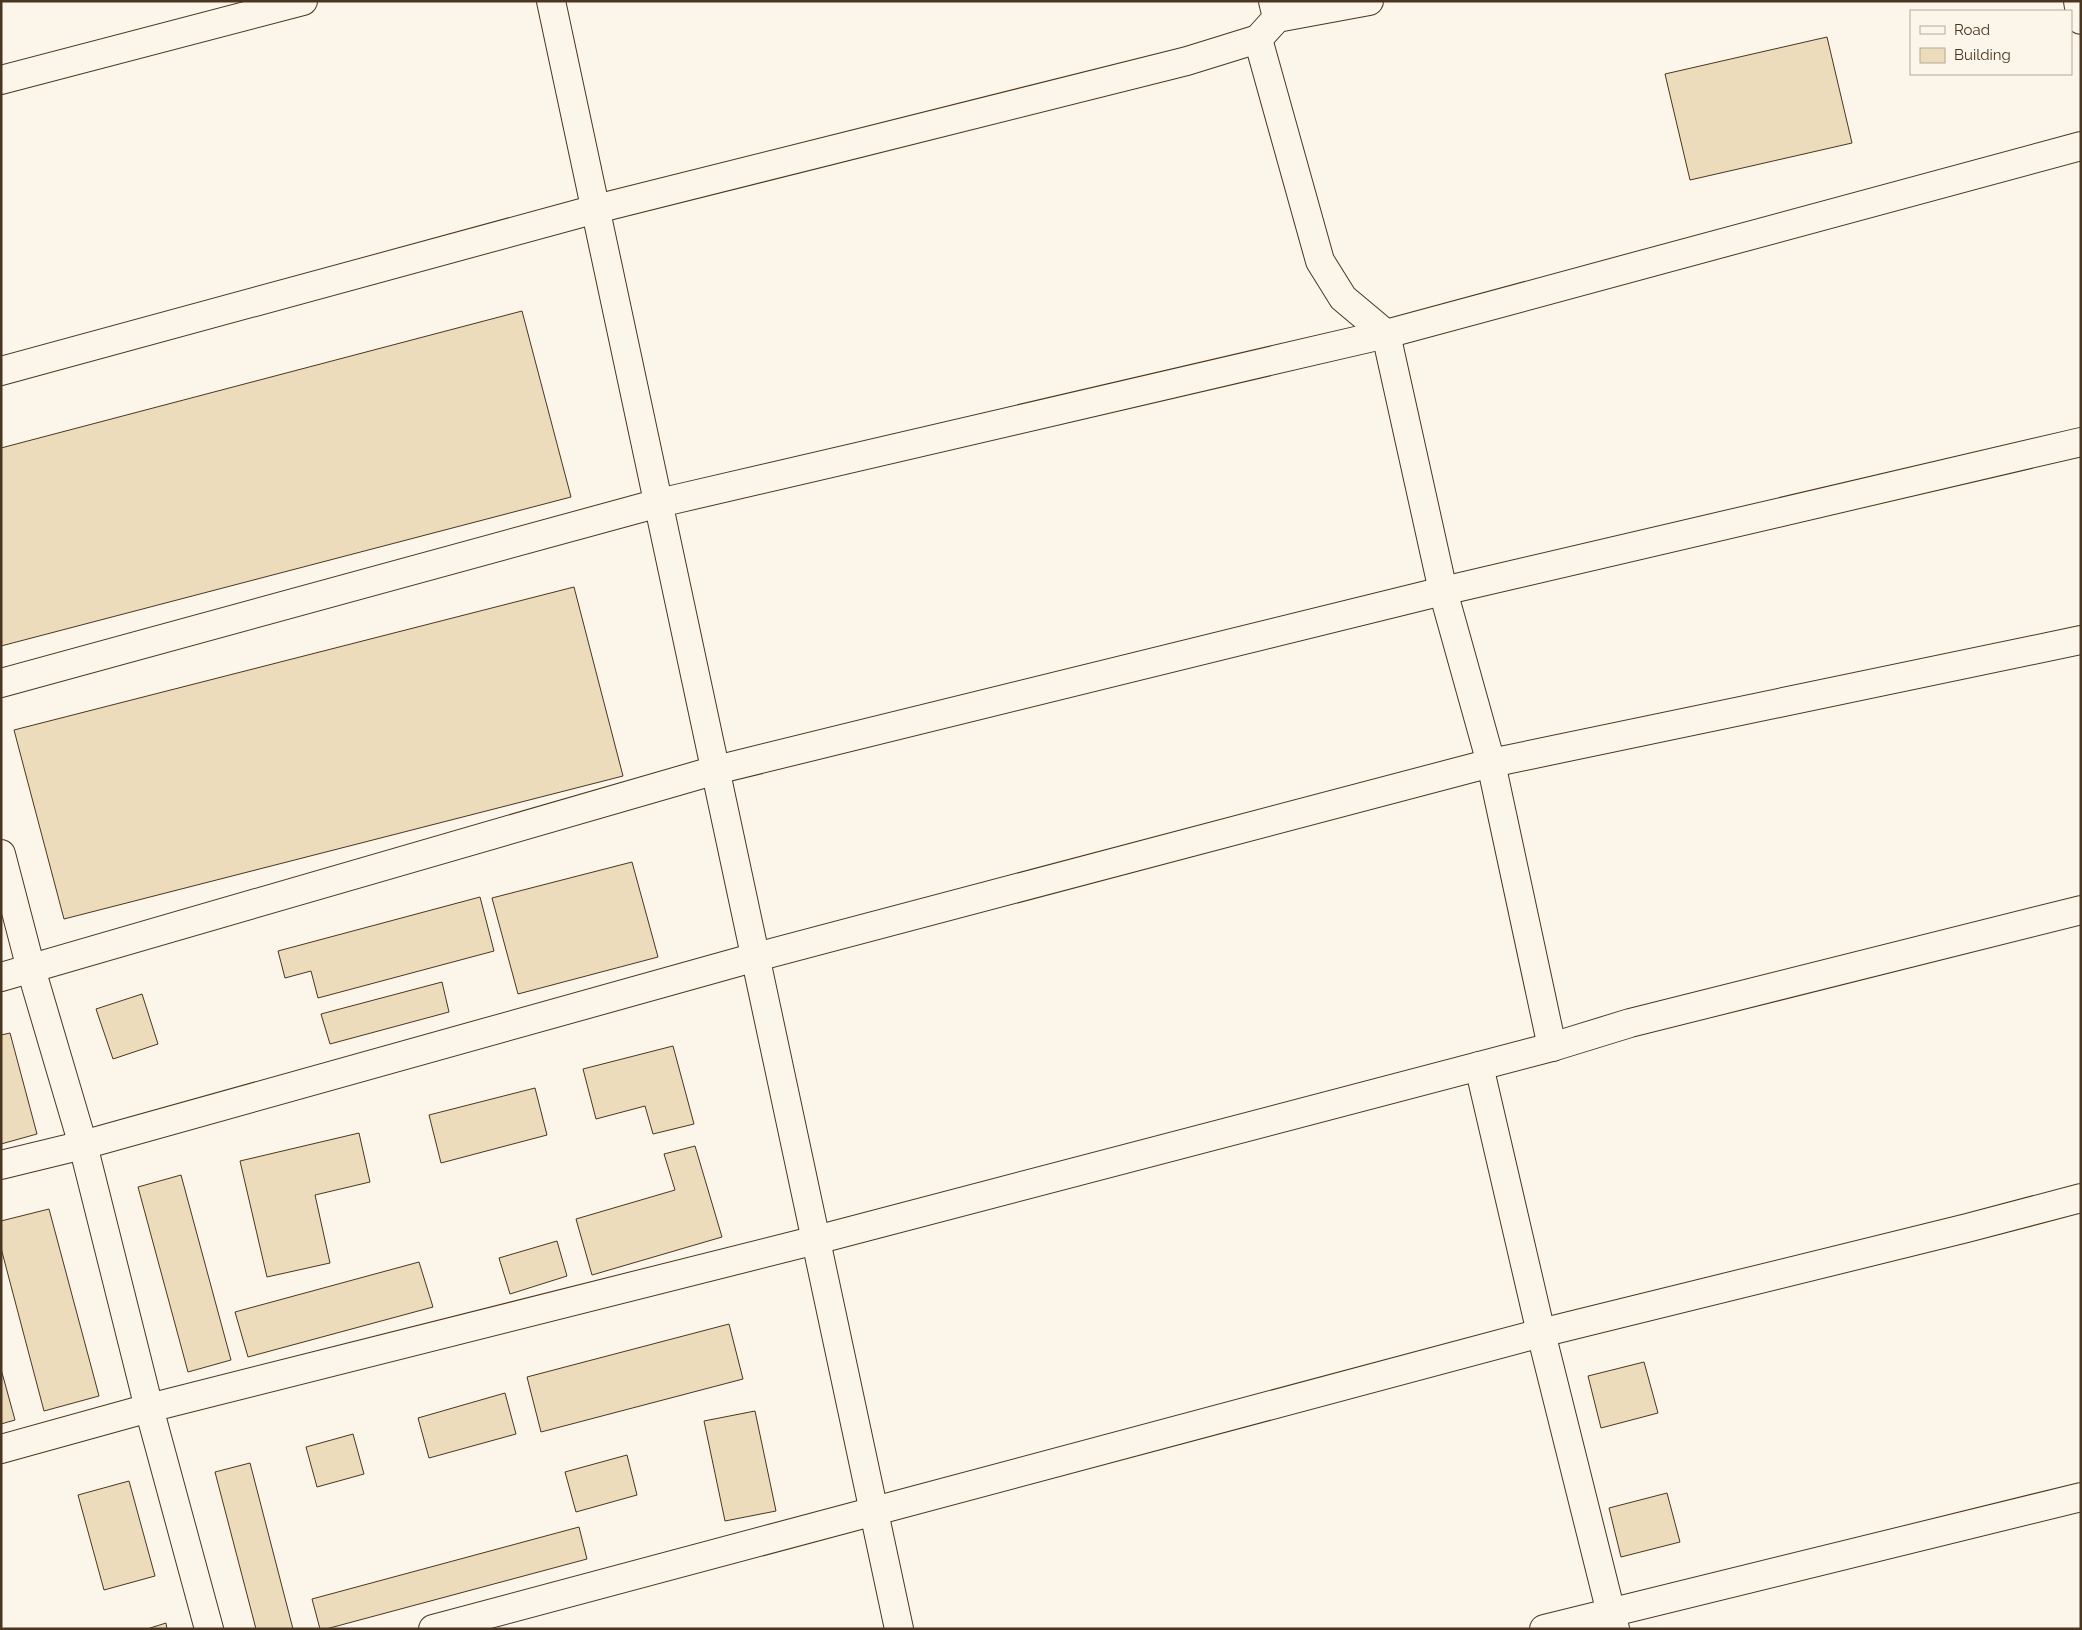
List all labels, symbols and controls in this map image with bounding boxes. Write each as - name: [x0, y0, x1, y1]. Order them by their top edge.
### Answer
- legend: [1910, 10, 2072, 75]
- text: Road: [1954, 21, 1990, 39]
- text: Building: [1954, 46, 2011, 64]

